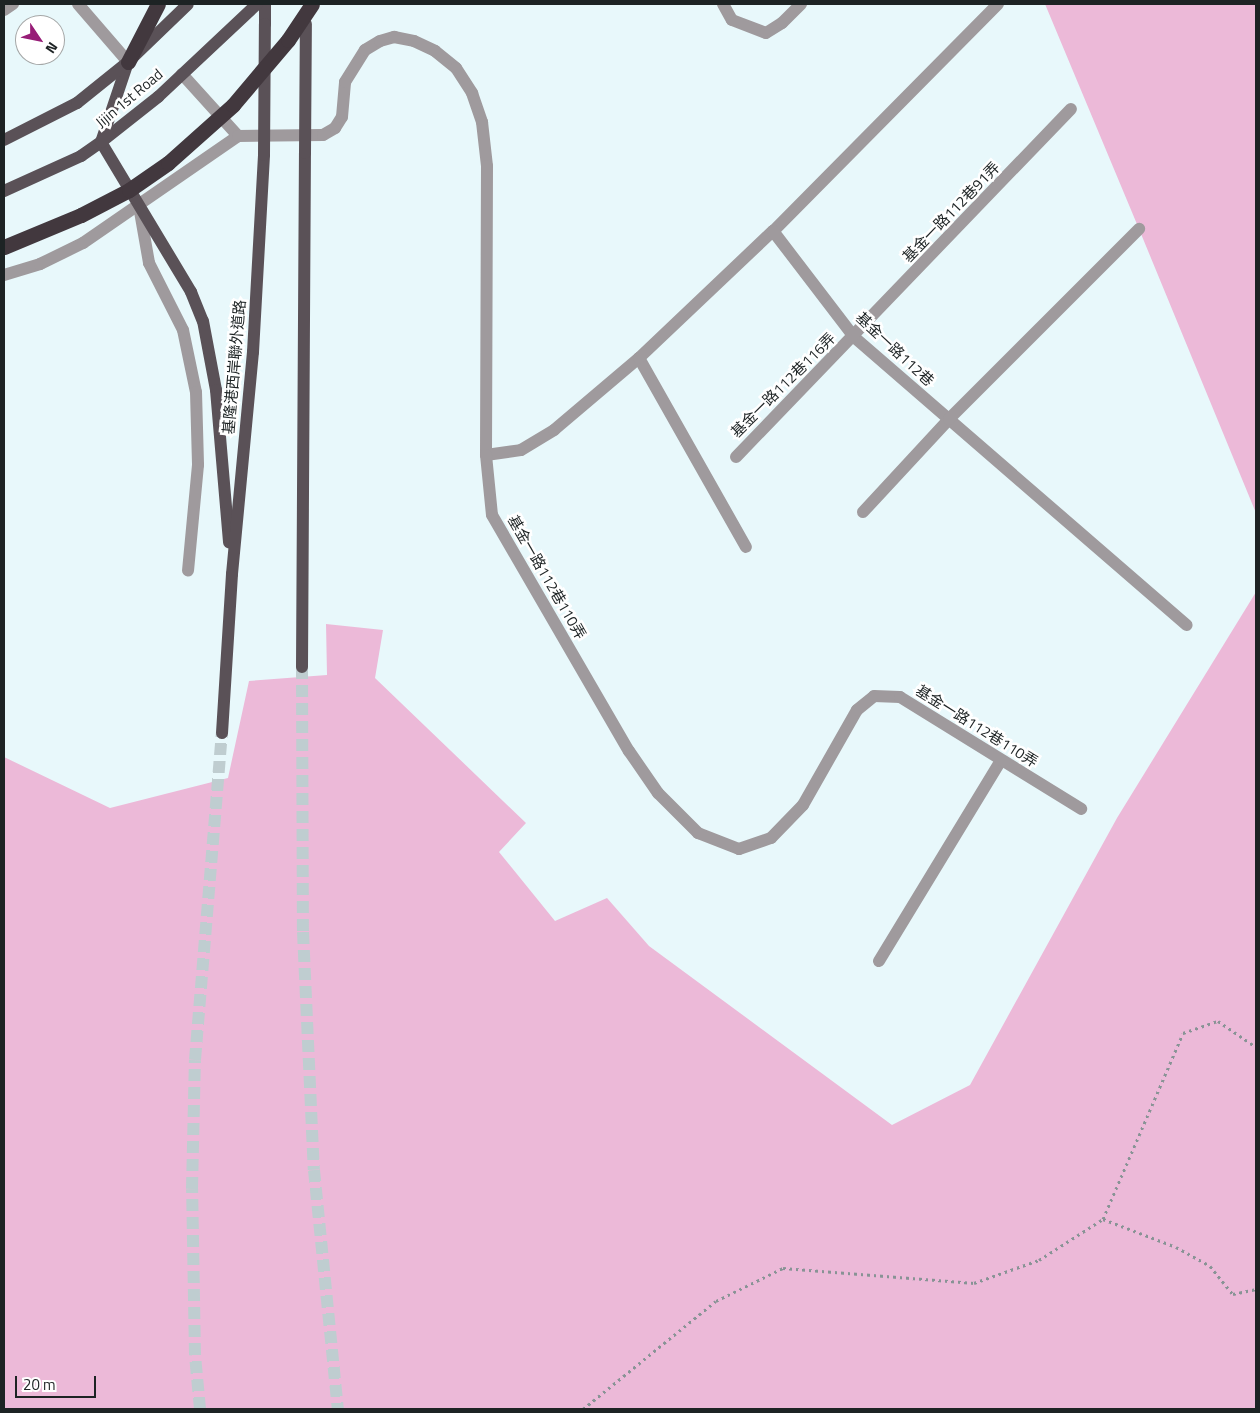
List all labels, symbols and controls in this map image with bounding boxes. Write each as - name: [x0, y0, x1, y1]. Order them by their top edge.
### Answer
- north arrow: [15, 15, 65, 65]
- text: N: [41, 38, 63, 58]
- street label: Jijin 1st Road: [92, 65, 166, 131]
- street label: 基金一路112巷91弄: [899, 158, 1003, 266]
- street label: 基隆港西岸聯外道路: [219, 299, 249, 435]
- street label: 基金一路112巷: [852, 308, 938, 390]
- street label: 基金一路112巷116弄: [727, 329, 839, 441]
- street label: 基金一路112巷110弄: [504, 512, 590, 642]
- street label: 基金一路112巷110弄: [913, 681, 1041, 771]
- scale bar: [18, 1366, 99, 1398]
- text: 20 m: [23, 1373, 56, 1396]

